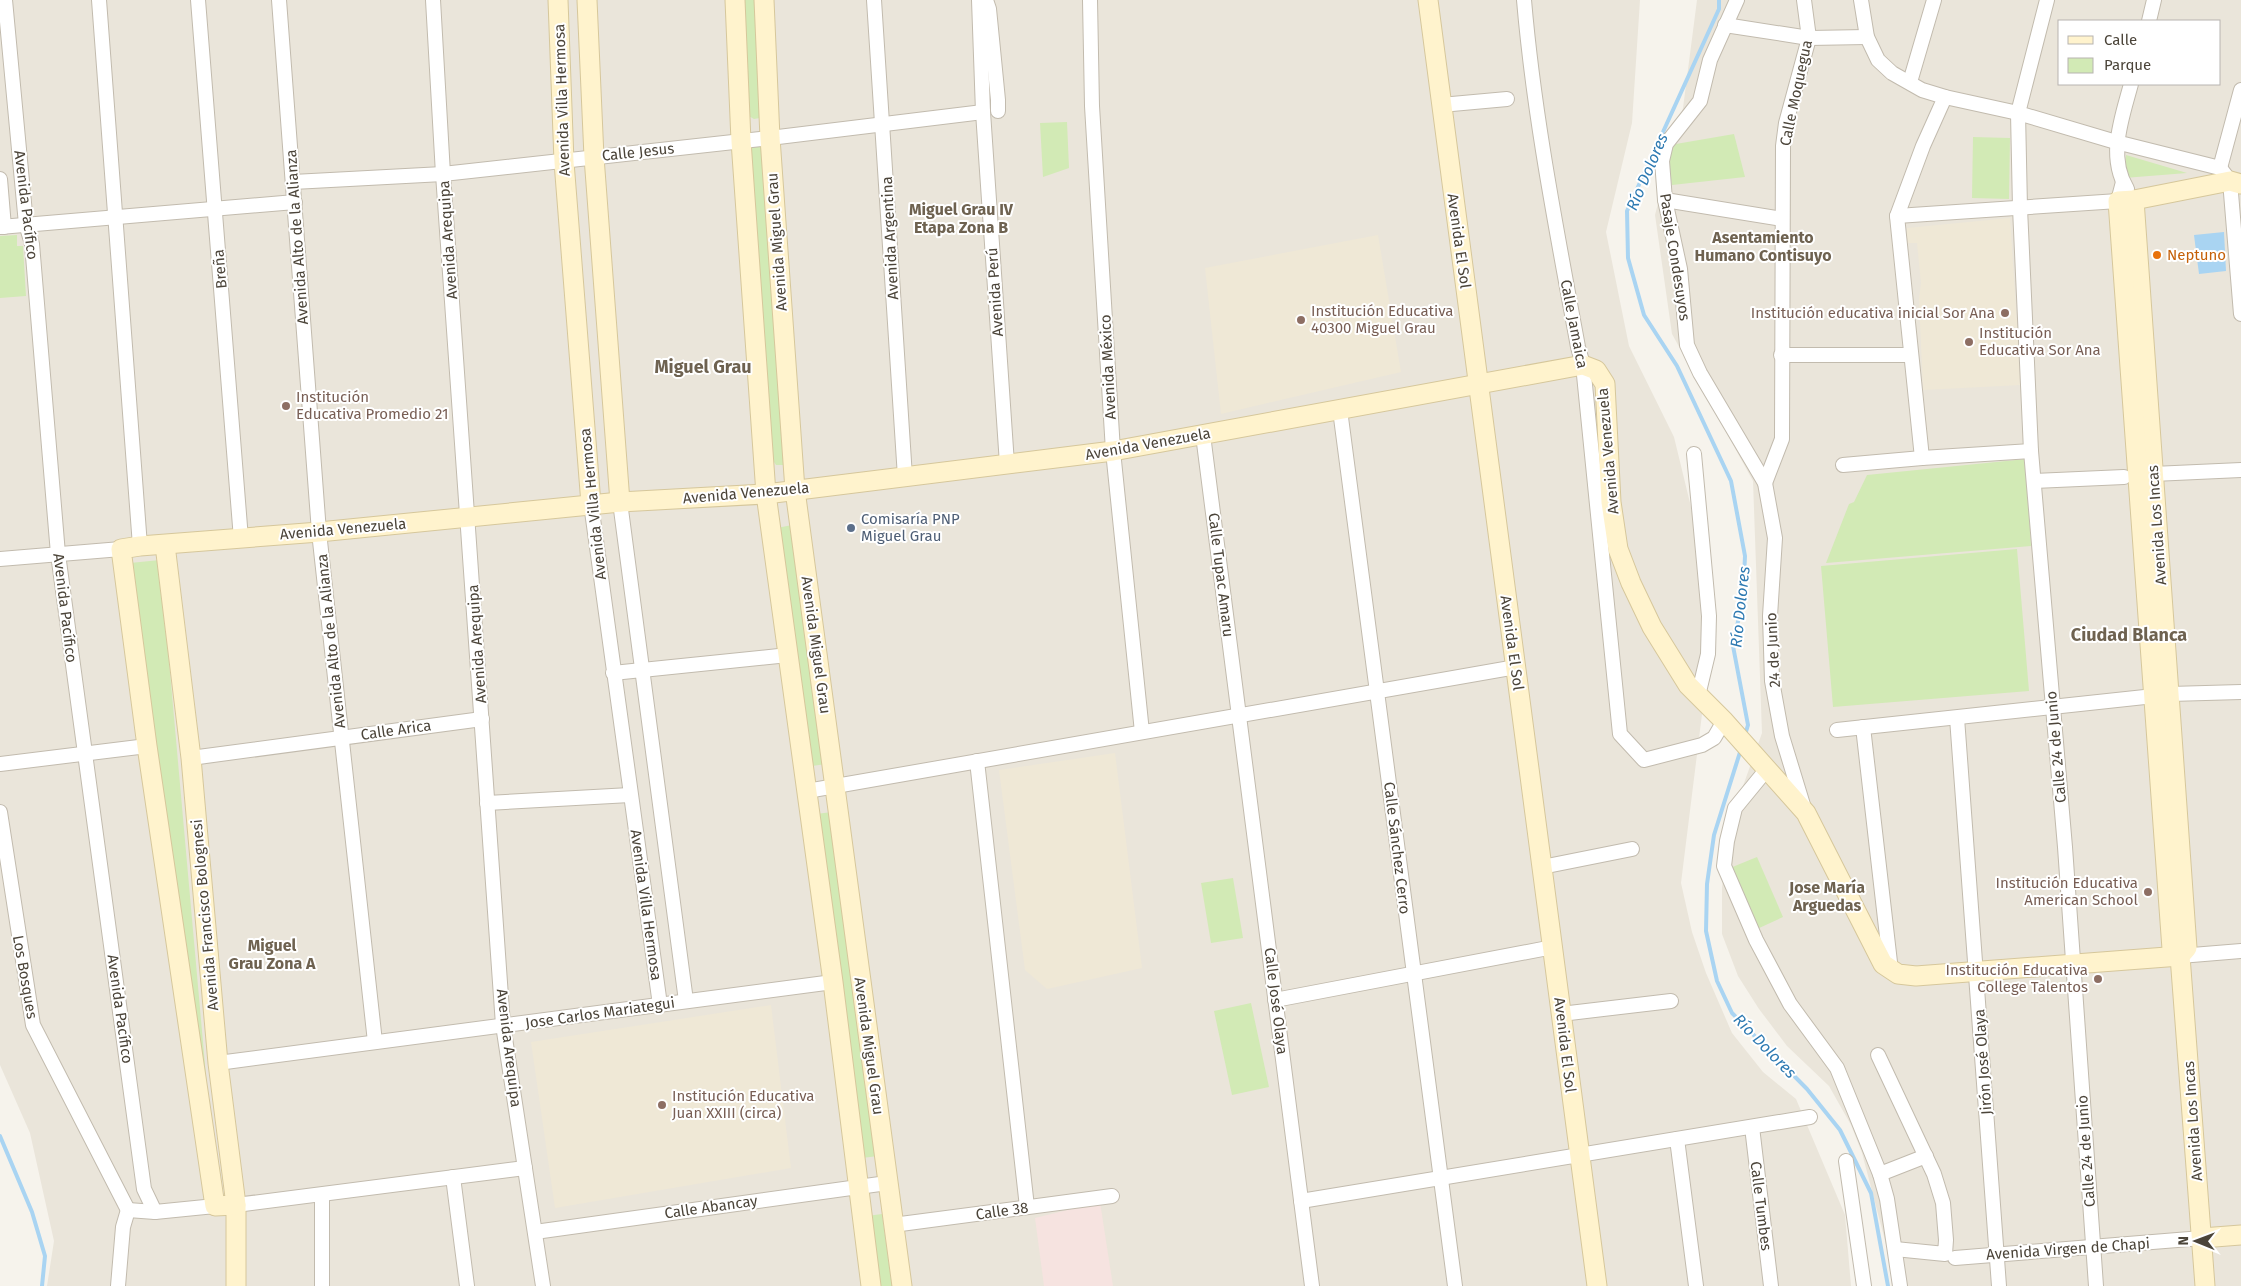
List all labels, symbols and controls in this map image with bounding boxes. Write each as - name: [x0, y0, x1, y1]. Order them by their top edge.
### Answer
- legend: [2058, 20, 2221, 85]
- street label: Avenida Villa Hermosa: [550, 24, 574, 176]
- text: Calle: [2104, 31, 2137, 49]
- street label: Calle Moquegua: [1776, 38, 1816, 148]
- text: Parque: [2104, 56, 2151, 74]
- water label: Río Dolores: [1622, 131, 1672, 213]
- street label: Calle Jesus: [601, 139, 675, 165]
- street label: Avenida Pacífico: [10, 149, 42, 261]
- street label: Avenida Alto de la Alianza: [282, 149, 312, 325]
- street label: Avenida Miguel Grau: [763, 172, 791, 312]
- street label: Avenida Argentina: [878, 176, 902, 300]
- street label: Avenida Arequipa: [435, 180, 461, 300]
- street label: Avenida El Sol: [1443, 192, 1475, 290]
- street label: Pasaje Condesuyos: [1656, 192, 1694, 322]
- district label: Miguel Grau IV Etapa Zona B: [909, 200, 1014, 237]
- district label: Asentamiento Humano Contisuyo: [1695, 228, 1832, 265]
- place label: Neptuno: [2167, 246, 2226, 264]
- street label: Avenida Perú: [983, 247, 1007, 337]
- street label: Breña: [209, 248, 231, 290]
- marker: Neptuno: [2151, 249, 2163, 261]
- street label: Calle Jamaica: [1557, 278, 1591, 370]
- place label: Institución Educativa 40300 Miguel Grau: [1311, 302, 1454, 337]
- place label: Institución educativa inicial Sor Ana: [1751, 304, 1995, 322]
- marker: Institución educativa inicial Sor Ana: [1999, 307, 2011, 319]
- street label: Avenida México: [1096, 314, 1120, 420]
- marker: Institución Educativa 40300 Miguel Grau: [1295, 314, 1307, 326]
- place label: Institución Educativa Sor Ana: [1979, 324, 2101, 359]
- marker: Institución Educativa Sor Ana: [1963, 336, 1975, 348]
- district label: Miguel Grau: [654, 356, 752, 378]
- street label: Avenida Venezuela: [1593, 387, 1623, 515]
- place label: Institución Educativa Promedio 21: [296, 388, 449, 423]
- marker: Institución Educativa Promedio 21: [280, 400, 292, 412]
- street label: Avenida Venezuela: [1084, 424, 1212, 464]
- street label: Avenida Villa Hermosa: [576, 427, 610, 581]
- street label: Avenida Los Incas: [2144, 464, 2170, 586]
- street label: Avenida Venezuela: [682, 478, 810, 508]
- place label: Comisaría PNP Miguel Grau: [861, 510, 960, 545]
- street label: Calle Tupac Amaru: [1204, 512, 1238, 638]
- street label: Avenida Venezuela: [279, 514, 407, 544]
- marker: Comisaría PNP Miguel Grau: [845, 522, 857, 534]
- street label: Avenida Pacífico: [49, 552, 81, 664]
- street label: Avenida Alto de la Alianza: [313, 553, 349, 729]
- water label: Río Dolores: [1726, 565, 1754, 649]
- street label: Avenida Miguel Grau: [797, 575, 835, 715]
- street label: Avenida Arequipa: [464, 584, 490, 704]
- street label: Avenida El Sol: [1496, 594, 1528, 692]
- street label: 24 de Junio: [1762, 612, 1784, 688]
- district label: Ciudad Blanca: [2071, 624, 2187, 646]
- street label: Calle 24 de Junio: [2042, 690, 2070, 804]
- street label: Calle Arica: [360, 716, 432, 744]
- street label: Calle Sánchez Cerro: [1380, 781, 1414, 915]
- street label: Avenida Francisco Bolognesi: [188, 818, 222, 1012]
- street label: Avenida Villa Hermosa: [626, 828, 666, 982]
- place label: Institución Educativa American School: [1996, 874, 2139, 909]
- district label: Jose María Arguedas: [1788, 878, 1865, 915]
- marker: Institución Educativa American School: [2142, 886, 2154, 898]
- street label: Los Bosques: [9, 934, 41, 1020]
- district label: Miguel Grau Zona A: [229, 936, 316, 973]
- street label: Calle José Olaya: [1261, 947, 1291, 1055]
- street label: Avenida Pacífico: [103, 953, 137, 1065]
- place label: Institución Educativa College Talentos: [1946, 961, 2088, 996]
- marker: Institución Educativa College Talentos: [2092, 973, 2104, 985]
- street label: Avenida Miguel Grau: [850, 976, 888, 1116]
- street label: Avenida Arequipa: [493, 988, 525, 1108]
- street label: Jose Carlos Mariategui: [524, 994, 676, 1032]
- street label: Avenida El Sol: [1550, 996, 1580, 1094]
- street label: Jirón José Olaya: [1970, 1008, 1996, 1116]
- water label: Río Dolores: [1730, 1010, 1800, 1082]
- street label: Avenida Los Incas: [2180, 1060, 2206, 1182]
- place label: Institución Educativa Juan XXIII (circa): [672, 1087, 815, 1122]
- street label: Calle 24 de Junio: [2073, 1094, 2099, 1208]
- marker: Institución Educativa Juan XXIII (circa): [656, 1099, 668, 1111]
- street label: Calle Tumbes: [1747, 1160, 1775, 1252]
- street label: Calle Abancay: [663, 1191, 759, 1222]
- street label: Calle 38: [975, 1198, 1029, 1224]
- north arrow: [2171, 1216, 2221, 1266]
- street label: Avenida Virgen de Chapi: [1985, 1234, 2151, 1264]
- text: N: [2175, 1236, 2192, 1246]

